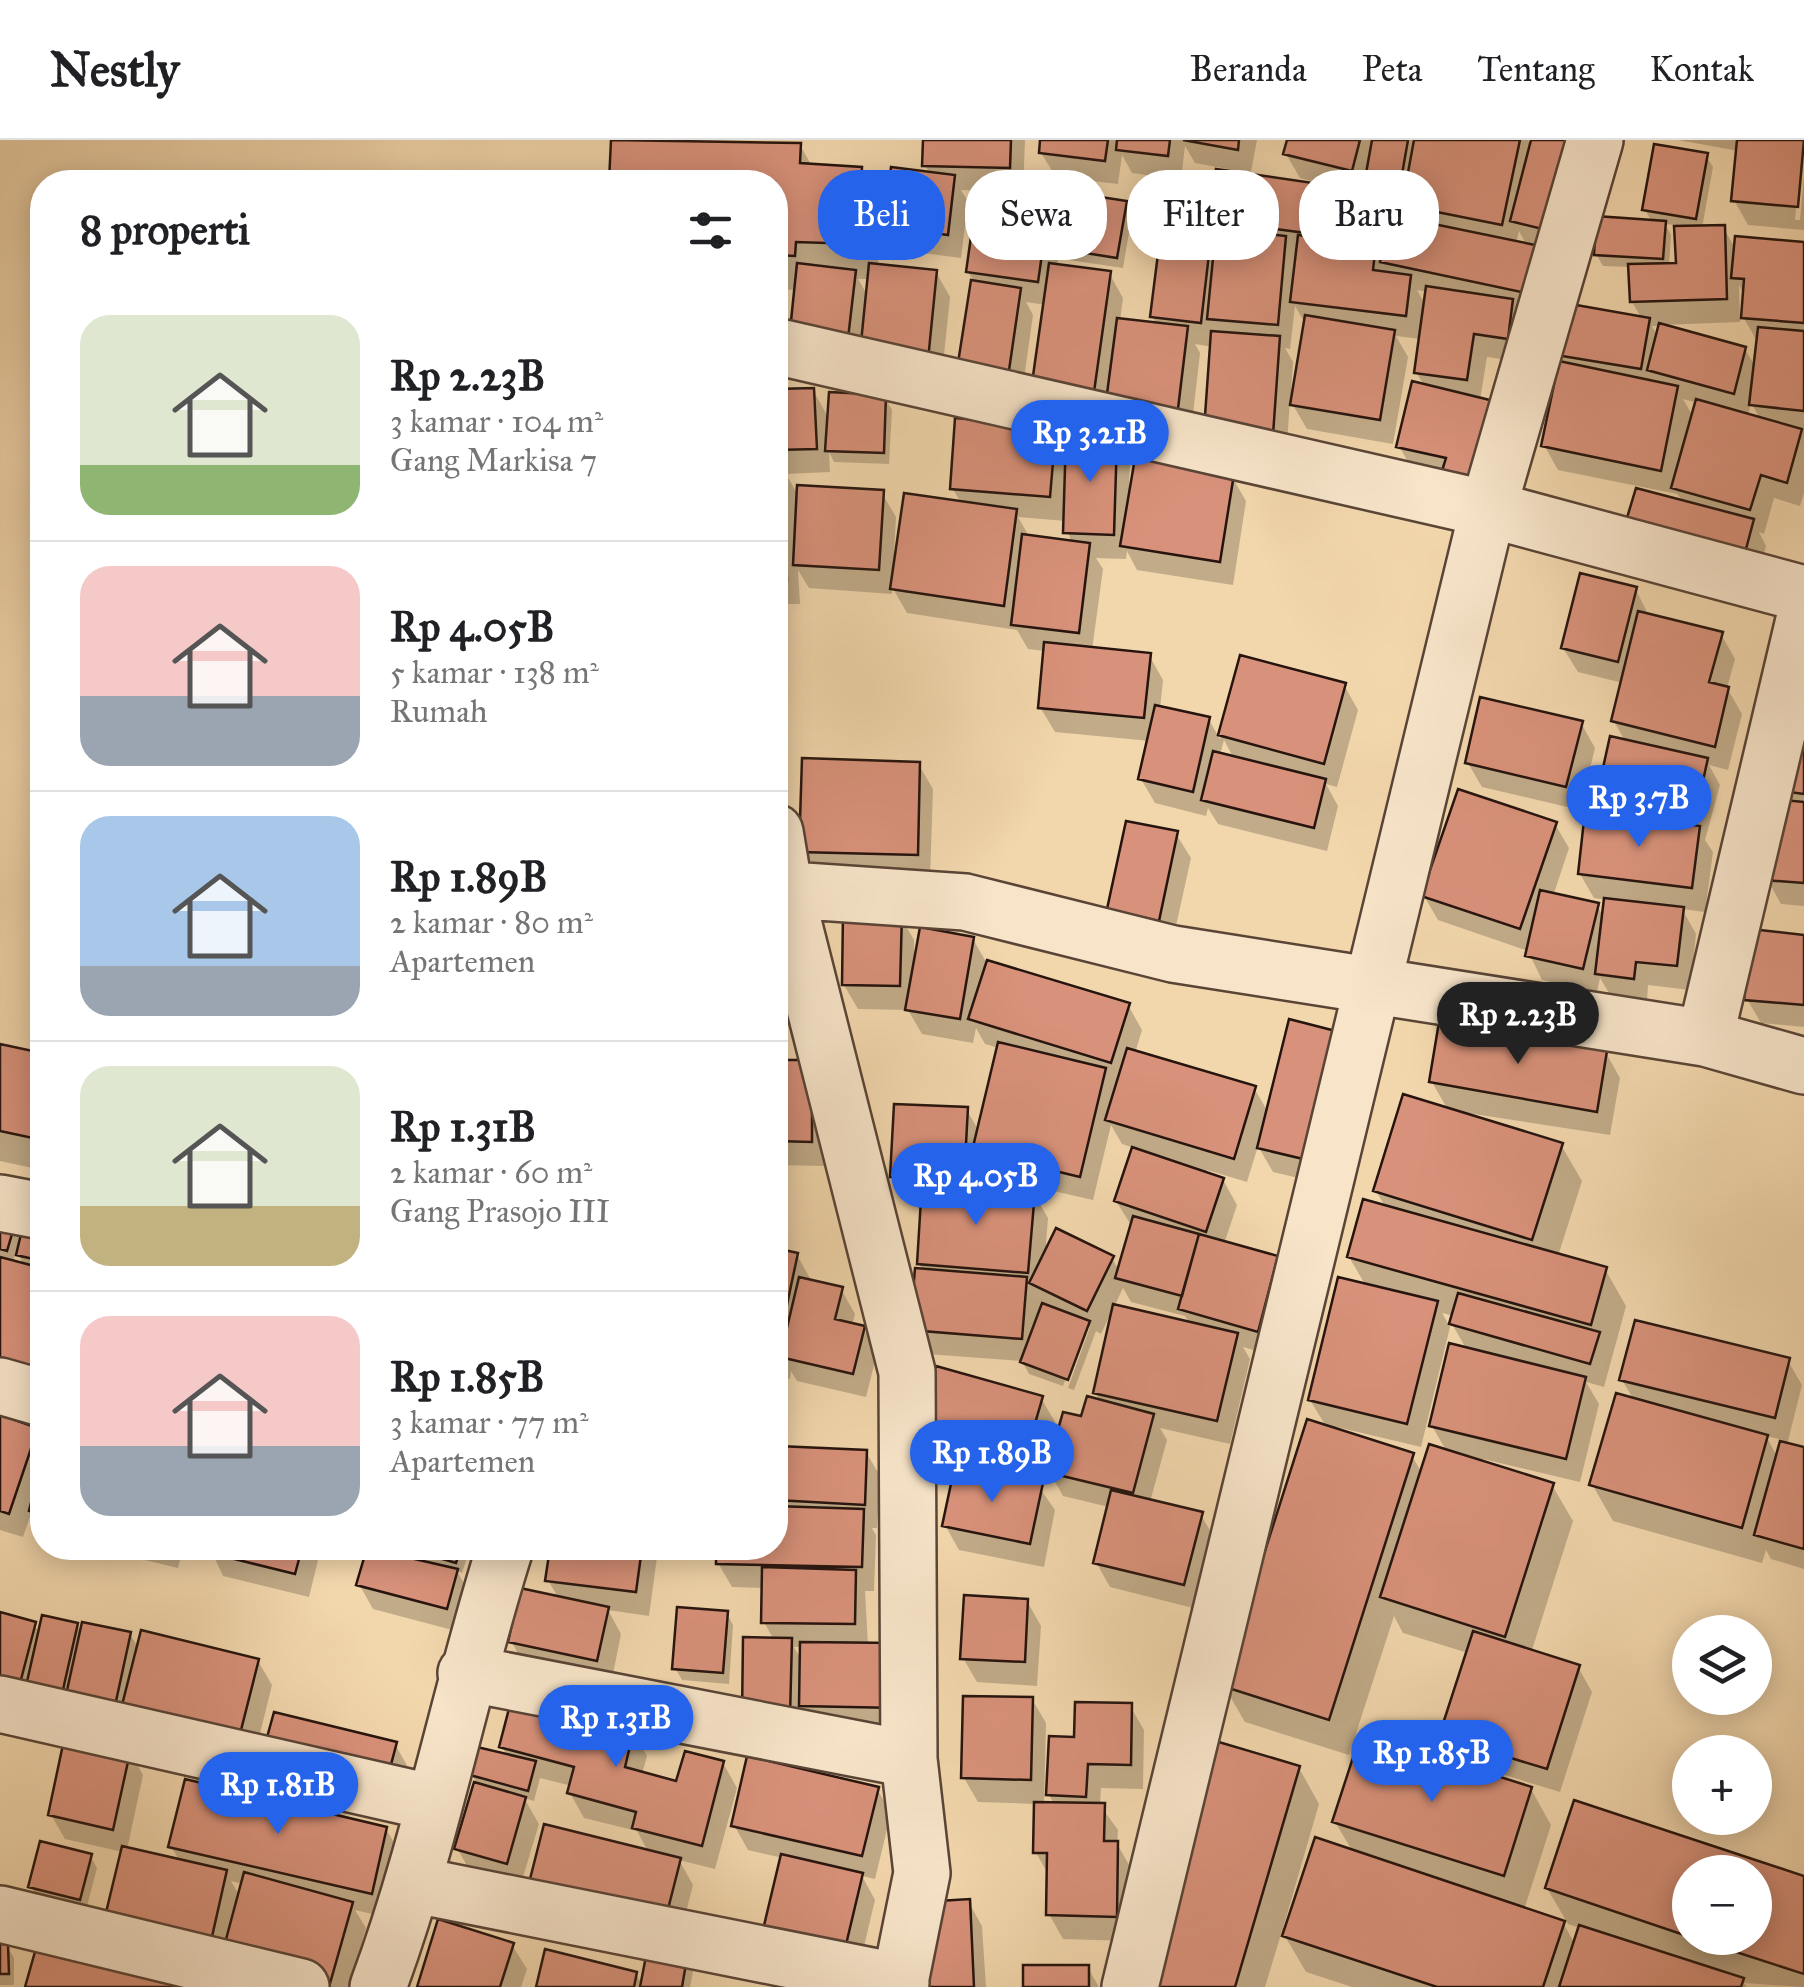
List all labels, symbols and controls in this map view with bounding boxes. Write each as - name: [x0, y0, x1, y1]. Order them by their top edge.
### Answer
- text: Nestly: [50, 40, 179, 99]
- text: Beranda: [1190, 48, 1307, 91]
- text: Peta: [1362, 48, 1423, 91]
- text: Tentang: [1478, 48, 1595, 91]
- text: Kontak: [1650, 48, 1754, 91]
- chip: Beli: [818, 170, 945, 260]
- chip: Sewa: [965, 170, 1107, 260]
- chip: Filter: [1127, 170, 1279, 260]
- chip: Baru: [1299, 170, 1439, 260]
- icon: filters: [683, 203, 738, 258]
- text: 8 properti: [80, 204, 250, 256]
- text: Rp 2.23B: [390, 350, 545, 402]
- icon: home: [160, 355, 280, 475]
- pin: Rp 3.21B: [987, 400, 1193, 485]
- text: 3 kamar · 104 m²: [390, 402, 603, 441]
- text: Rp 3.21B: [1033, 413, 1147, 452]
- text: Gang Markisa 7: [390, 441, 597, 480]
- text: Rp 4.05B: [390, 601, 554, 653]
- icon: home: [160, 606, 280, 726]
- text: 5 kamar · 138 m²: [390, 653, 599, 692]
- text: Rumah: [390, 692, 487, 731]
- pin: Rp 3.7B: [1547, 765, 1731, 850]
- text: Rp 3.7B: [1588, 778, 1690, 817]
- text: Rp 1.89B: [390, 851, 548, 903]
- icon: home: [160, 856, 280, 976]
- text: 2 kamar · 80 m²: [390, 903, 593, 942]
- text: Apartemen: [390, 942, 535, 981]
- pin: Rp 2.23B: [1415, 982, 1621, 1067]
- text: Rp 2.23B: [1459, 995, 1577, 1034]
- text: Rp 1.31B: [390, 1101, 536, 1153]
- icon: home: [160, 1106, 280, 1226]
- pin: Rp 4.05B: [873, 1143, 1079, 1228]
- text: 2 kamar · 60 m²: [390, 1153, 592, 1192]
- text: Rp 4.05B: [913, 1156, 1039, 1195]
- text: Gang Prasojo III: [390, 1192, 610, 1231]
- text: Rp 1.85B: [390, 1351, 545, 1403]
- icon: home: [160, 1356, 280, 1476]
- text: 3 kamar · 77 m²: [390, 1403, 588, 1442]
- pin: Rp 1.89B: [889, 1420, 1095, 1505]
- text: Rp 1.89B: [932, 1433, 1052, 1472]
- text: Apartemen: [390, 1442, 535, 1481]
- map controls: [1672, 1615, 1772, 1955]
- button: layers: [1672, 1615, 1772, 1715]
- pin: Rp 1.31B: [513, 1685, 719, 1770]
- text: Rp 1.31B: [560, 1698, 672, 1737]
- pin: Rp 1.85B: [1329, 1720, 1535, 1805]
- text: Rp 1.85B: [1373, 1733, 1491, 1772]
- button: +: [1672, 1735, 1772, 1835]
- pin: Rp 1.81B: [175, 1752, 381, 1837]
- text: Rp 1.81B: [220, 1765, 336, 1804]
- button: −: [1672, 1855, 1772, 1955]

